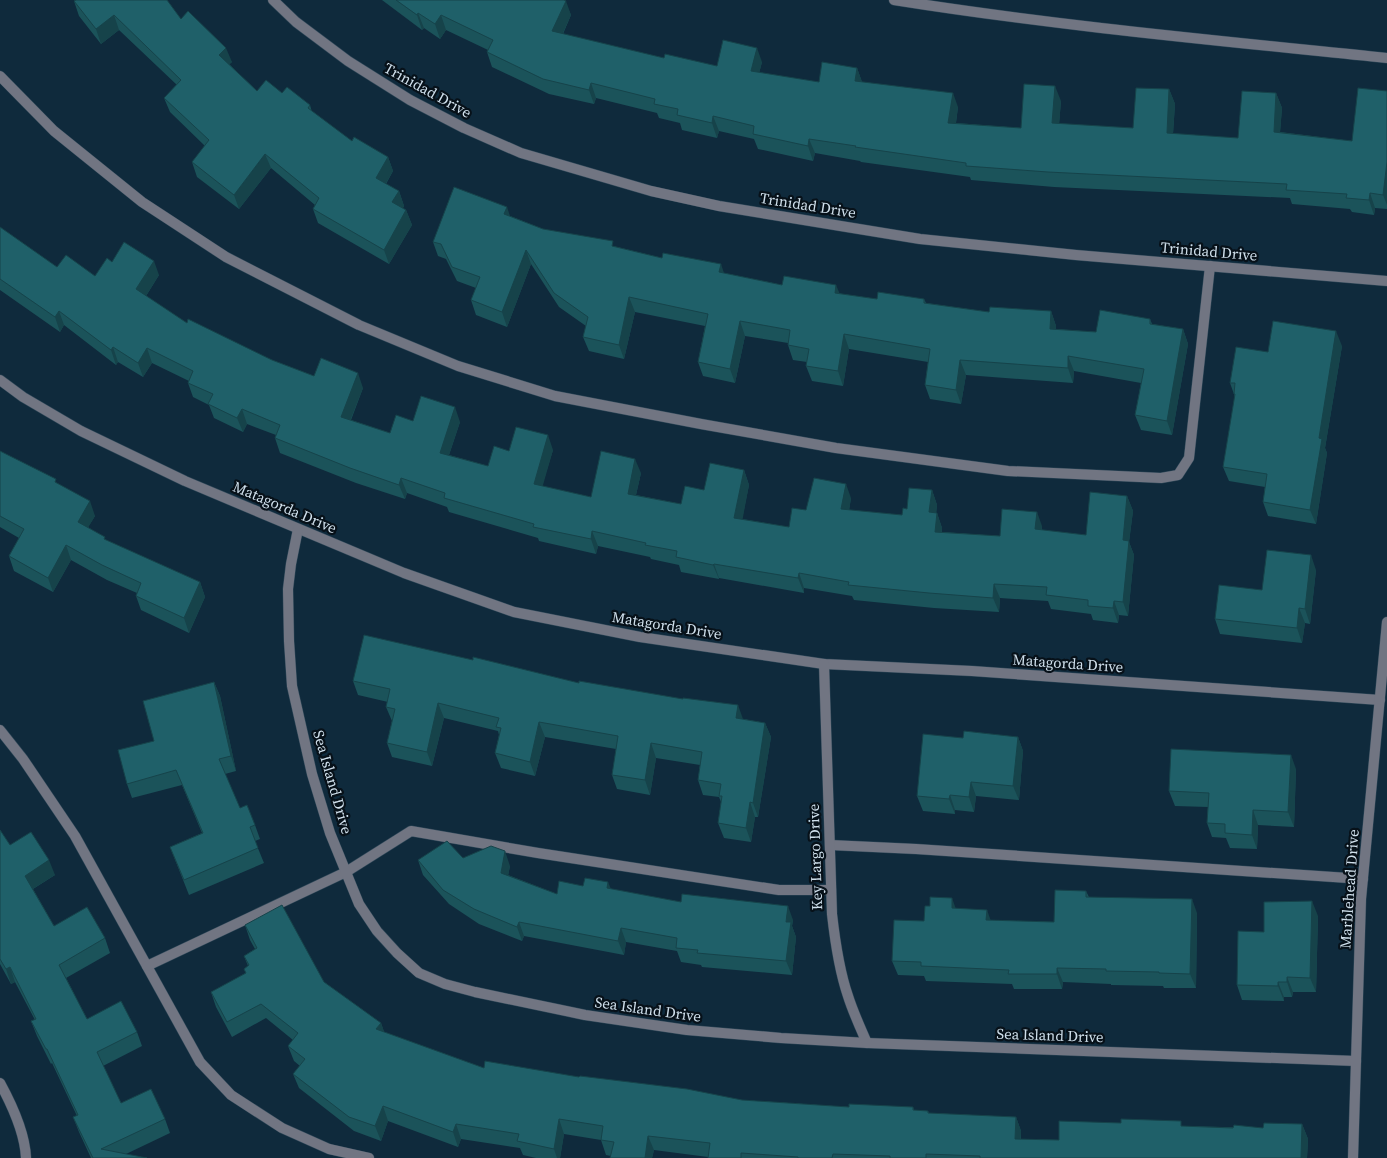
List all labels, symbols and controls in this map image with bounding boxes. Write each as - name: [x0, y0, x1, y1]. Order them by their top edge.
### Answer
- street label: Trinidad Drive: [380, 57, 476, 123]
- street label: Trinidad Drive: [758, 187, 858, 223]
- street label: Trinidad Drive: [1160, 236, 1259, 266]
- street label: Matagorda Drive: [230, 476, 340, 538]
- street label: Matagorda Drive: [611, 606, 724, 644]
- street label: Matagorda Drive: [1012, 649, 1124, 677]
- street label: Sea Island Drive: [308, 728, 358, 837]
- street label: Key Largo Drive: [803, 803, 827, 911]
- street label: Marblehead Drive: [1334, 828, 1364, 949]
- street label: Sea Island Drive: [594, 991, 703, 1027]
- street label: Sea Island Drive: [996, 1023, 1104, 1047]

